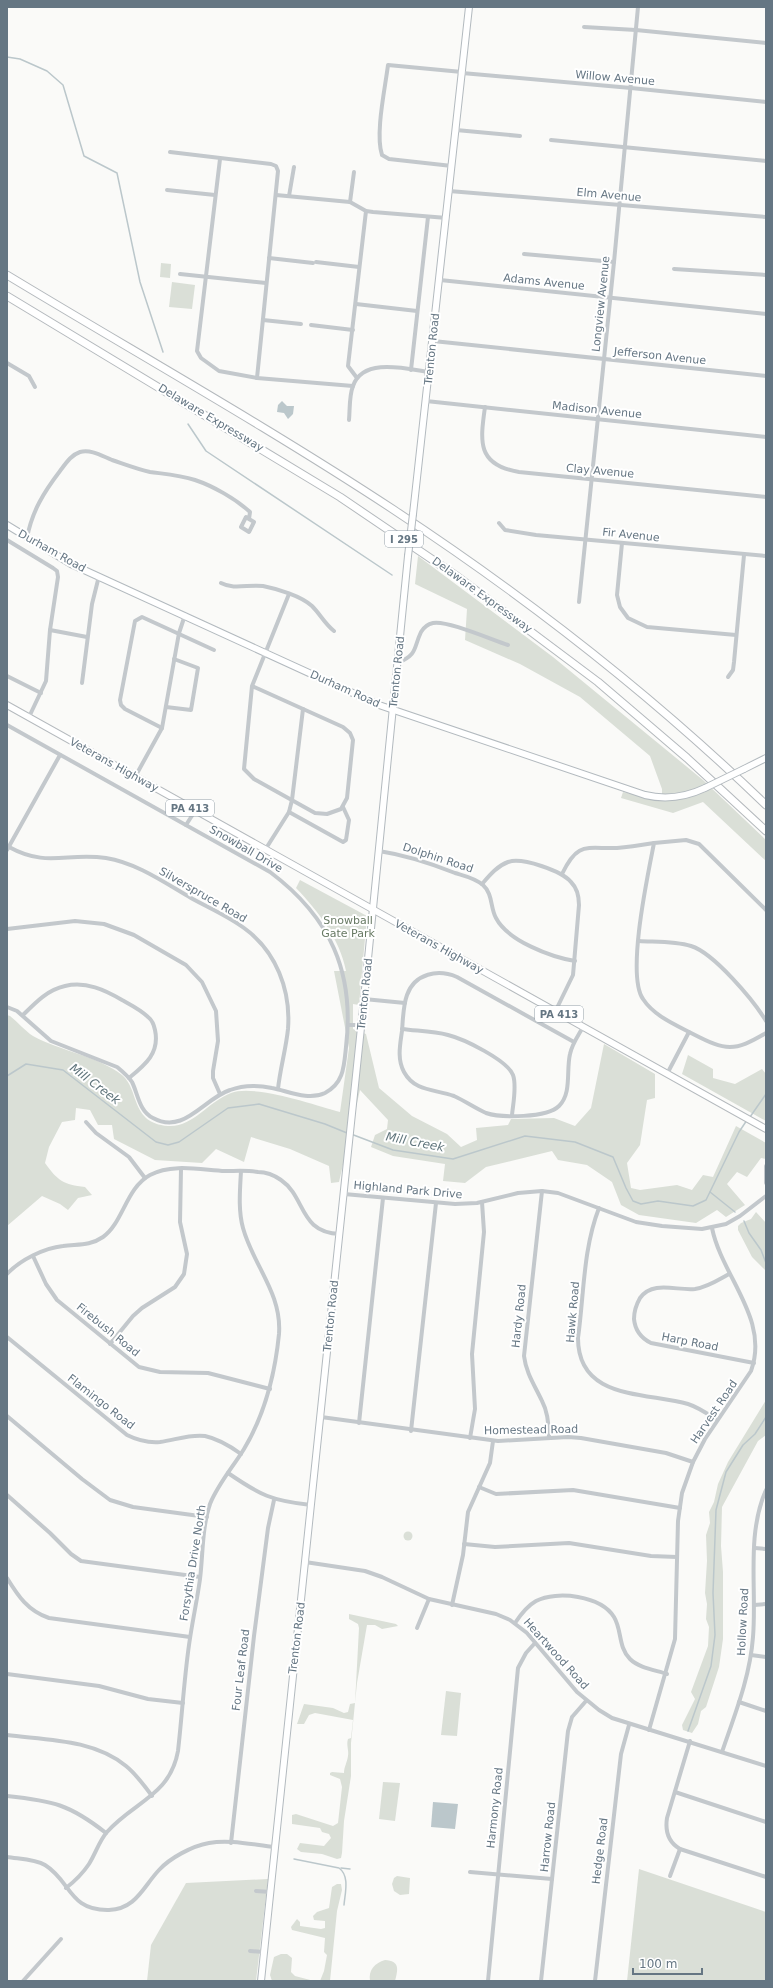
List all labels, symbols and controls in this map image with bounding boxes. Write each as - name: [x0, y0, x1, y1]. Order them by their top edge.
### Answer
- street label: Willow Avenue: [575, 68, 656, 88]
- street label: Elm Avenue: [576, 186, 642, 204]
- street label: Longview Avenue: [590, 255, 613, 353]
- street label: Adams Avenue: [503, 271, 586, 293]
- street label: Trenton Road: [422, 312, 442, 387]
- street label: Jefferson Avenue: [612, 345, 707, 367]
- street label: Delaware Expressway: [156, 381, 266, 455]
- street label: Madison Avenue: [552, 399, 643, 421]
- street label: Clay Avenue: [565, 462, 635, 480]
- street label: Fir Avenue: [602, 526, 660, 544]
- street label: Durham Road: [16, 527, 88, 575]
- road number: I 295: [385, 531, 423, 547]
- street label: Delaware Expressway: [429, 554, 535, 636]
- street label: Trenton Road: [387, 635, 407, 710]
- street label: Durham Road: [308, 668, 382, 710]
- street label: Veterans Highway: [67, 735, 161, 795]
- road number: PA 413: [166, 800, 214, 816]
- street label: Snowball Drive: [207, 823, 285, 875]
- street label: Dolphin Road: [401, 840, 475, 876]
- street label: Silverspruce Road: [157, 865, 249, 925]
- park label: Snowball Gate Park: [321, 914, 375, 940]
- street label: Veterans Highway: [392, 917, 486, 977]
- street label: Trenton Road: [355, 957, 375, 1032]
- road number: PA 413: [535, 1006, 583, 1022]
- water label: Mill Creek: [67, 1061, 124, 1108]
- water label: Mill Creek: [385, 1129, 446, 1155]
- street label: Highland Park Drive: [353, 1179, 463, 1201]
- street label: Trenton Road: [321, 1279, 341, 1354]
- street label: Hawk Road: [564, 1281, 582, 1343]
- street label: Hardy Road: [509, 1284, 529, 1348]
- street label: Firebush Road: [74, 1301, 142, 1359]
- street label: Harp Road: [660, 1330, 720, 1354]
- street label: Flamingo Road: [65, 1372, 137, 1432]
- street label: Harvest Road: [688, 1378, 740, 1446]
- street label: Homestead Road: [484, 1423, 578, 1437]
- street label: Forsythia Drive North: [177, 1504, 209, 1622]
- street label: Hollow Road: [735, 1588, 751, 1656]
- street label: Trenton Road: [286, 1601, 308, 1676]
- street label: Heartwood Road: [521, 1616, 591, 1692]
- street label: Four Leaf Road: [230, 1628, 252, 1712]
- street label: Harmony Road: [484, 1767, 506, 1849]
- street label: Harrow Road: [538, 1801, 558, 1873]
- street label: Hedge Road: [589, 1817, 611, 1885]
- scale bar: [633, 1950, 702, 1976]
- text: 100 m: [639, 1957, 677, 1971]

